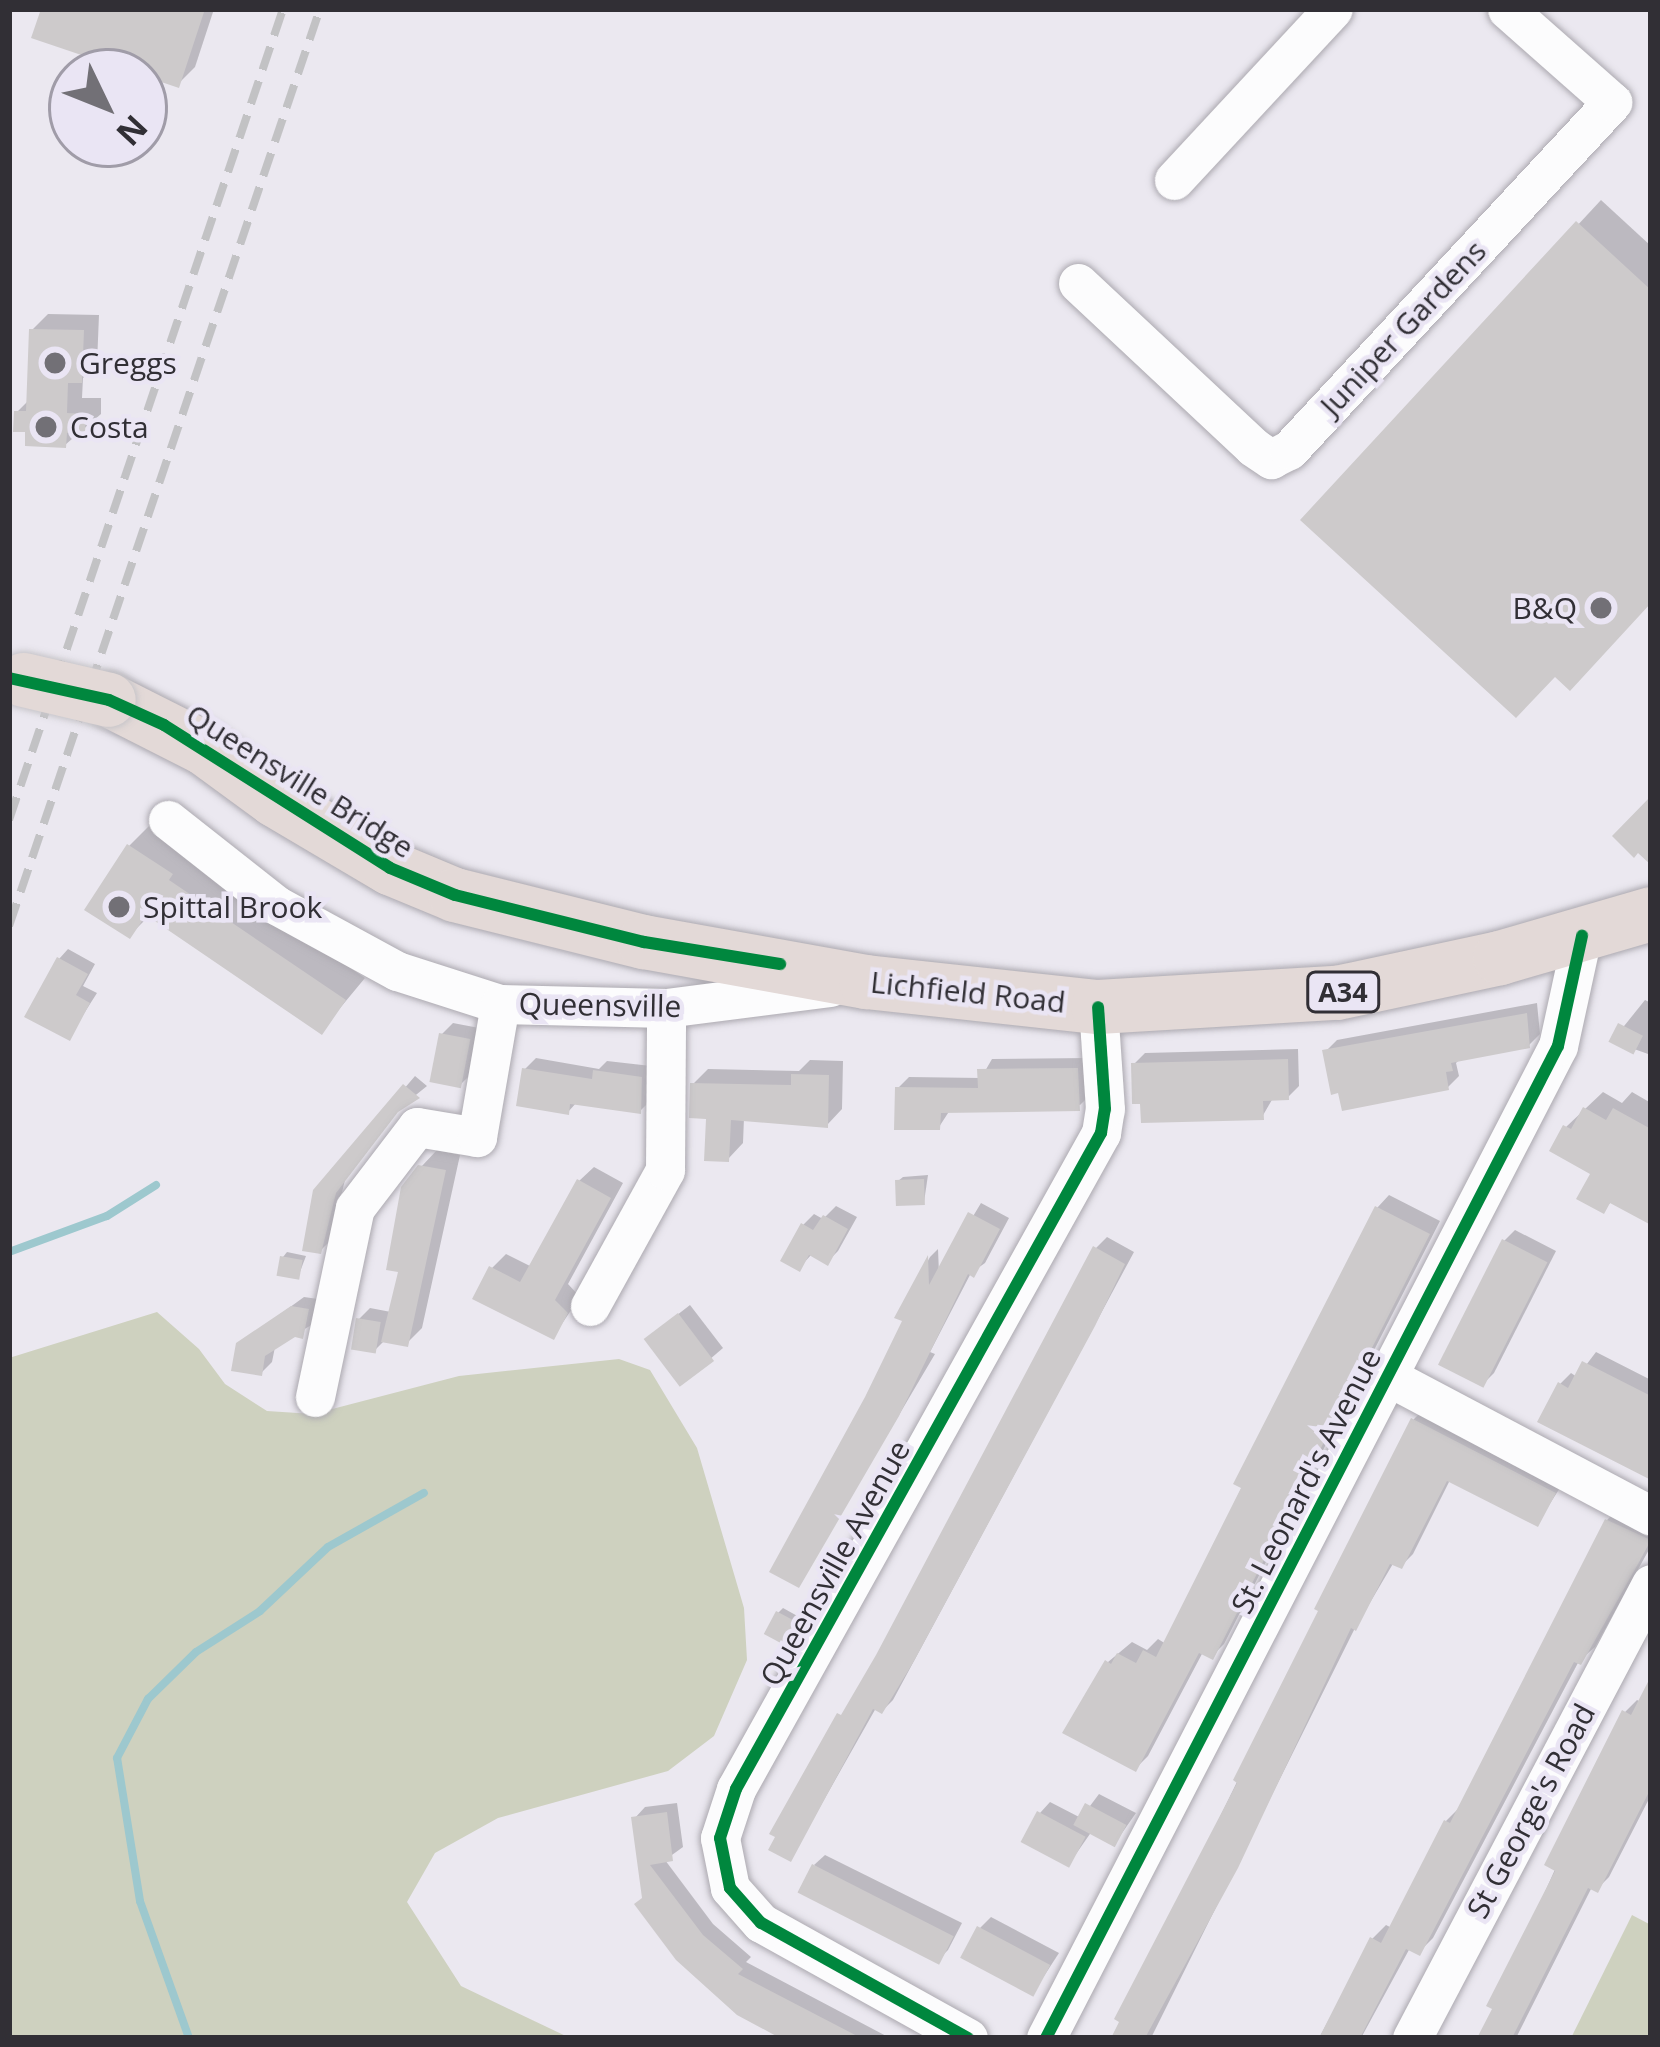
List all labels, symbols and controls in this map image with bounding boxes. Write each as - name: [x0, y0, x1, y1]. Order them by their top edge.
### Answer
- north arrow: [48, 48, 168, 168]
- text: N: [107, 106, 158, 156]
- street label: Juniper Gardens: [1313, 233, 1493, 423]
- place label: Greggs: [79, 345, 177, 381]
- marker: Greggs: [42, 350, 68, 376]
- place label: Costa: [70, 409, 149, 445]
- marker: Costa: [33, 414, 59, 440]
- place label: B&Q: [1512, 590, 1577, 626]
- marker: B&Q: [1588, 595, 1614, 621]
- street label: Queensville Bridge: [180, 697, 420, 865]
- place label: Spittal Brook: [143, 889, 322, 925]
- marker: Spittal Brook: [106, 894, 132, 920]
- street label: Lichfield Road: [869, 964, 1067, 1020]
- road number: A34: [1304, 971, 1382, 1013]
- street label: Queensville: [518, 986, 682, 1024]
- street label: St. Leonard's Avenue: [1224, 1343, 1388, 1619]
- street label: Queensville Avenue: [753, 1434, 917, 1692]
- street label: St George's Road: [1459, 1698, 1603, 1924]

